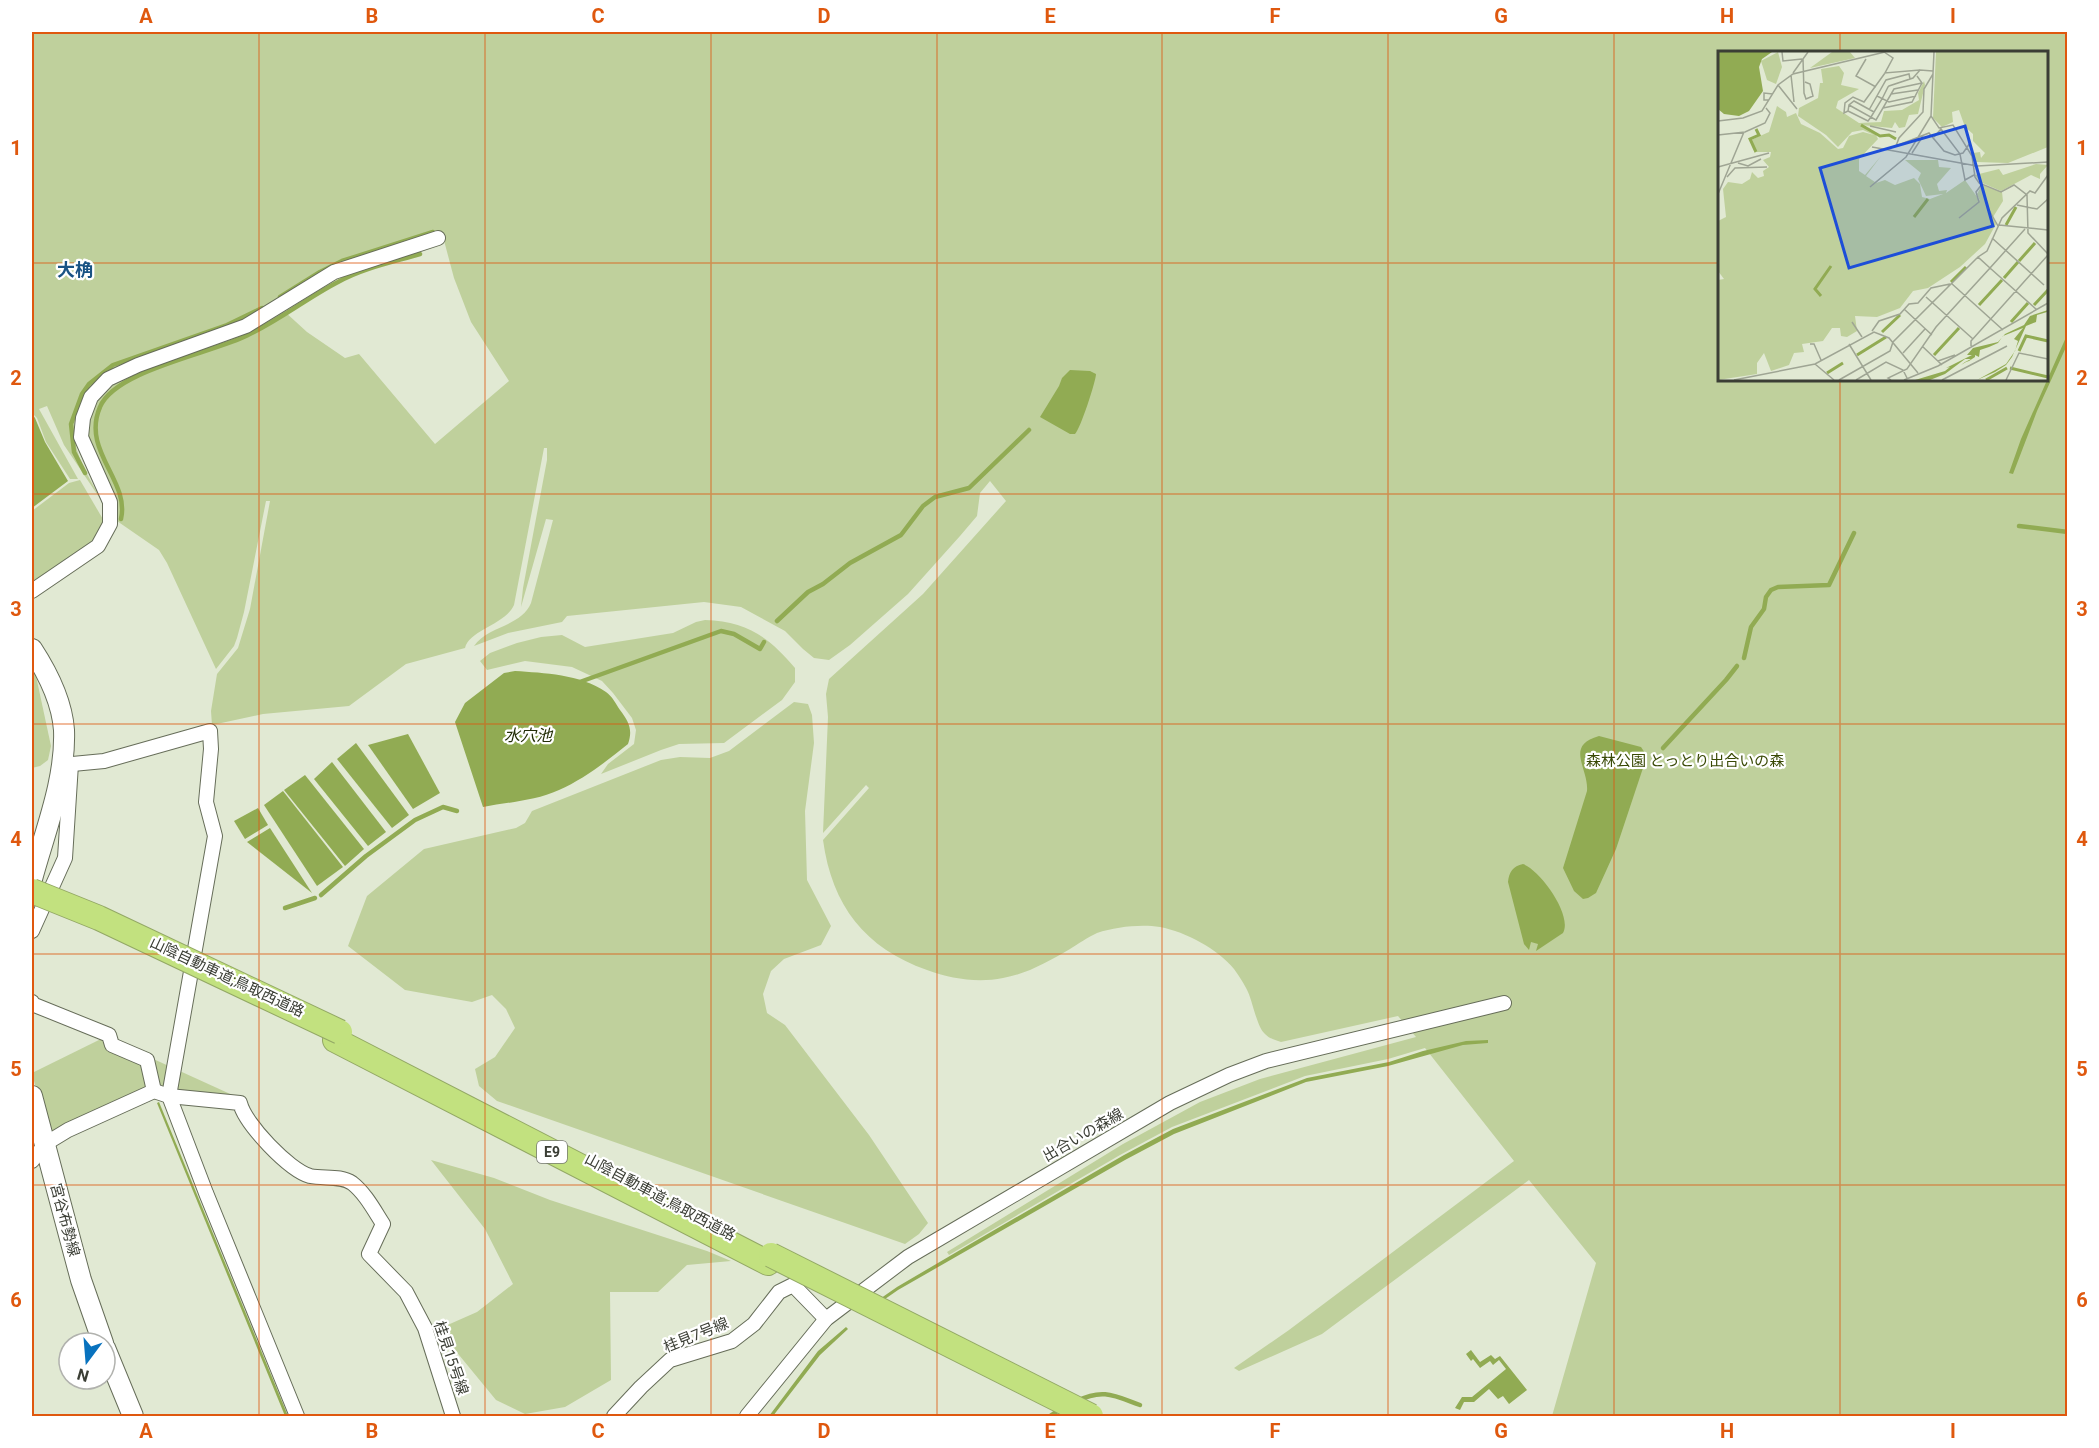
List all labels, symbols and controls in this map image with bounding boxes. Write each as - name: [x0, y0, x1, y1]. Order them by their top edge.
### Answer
- text: A: [139, 4, 153, 28]
- text: B: [366, 4, 378, 28]
- text: C: [591, 4, 605, 28]
- text: D: [818, 4, 831, 28]
- text: E: [1044, 4, 1056, 28]
- text: F: [1270, 4, 1281, 28]
- text: G: [1494, 4, 1508, 28]
- text: H: [1720, 4, 1734, 28]
- text: I: [1950, 4, 1956, 28]
- inset map: [1718, 51, 2048, 381]
- text: 1: [10, 136, 22, 160]
- text: 1: [2076, 136, 2088, 160]
- district label: 大桷: [57, 259, 93, 280]
- text: 2: [10, 366, 22, 390]
- text: 2: [2076, 366, 2088, 390]
- text: 3: [10, 597, 22, 621]
- text: 3: [2076, 597, 2088, 621]
- water label: 水穴池: [504, 726, 554, 745]
- park label: 森林公園 とっとり出合いの森: [1586, 752, 1784, 770]
- text: 4: [10, 827, 22, 851]
- text: 4: [2076, 827, 2088, 851]
- street label: 山陰自動車道;鳥取西道路: [147, 933, 307, 1021]
- text: 5: [10, 1057, 22, 1081]
- text: 5: [2076, 1057, 2088, 1081]
- street label: 出合いの森線: [1040, 1105, 1126, 1165]
- road number: E9: [537, 1141, 567, 1163]
- street label: 山陰自動車道;鳥取西道路: [582, 1150, 738, 1244]
- street label: 宮谷布勢線: [47, 1181, 83, 1259]
- text: 6: [10, 1288, 22, 1312]
- text: 6: [2076, 1288, 2088, 1312]
- street label: 桂見7号線: [661, 1314, 731, 1356]
- street label: 桂見15号線: [430, 1319, 472, 1397]
- north arrow: [57, 1331, 117, 1391]
- text: N: [75, 1364, 91, 1386]
- text: A: [139, 1419, 153, 1443]
- text: B: [366, 1419, 378, 1443]
- text: C: [591, 1419, 605, 1443]
- text: D: [818, 1419, 831, 1443]
- text: E: [1044, 1419, 1056, 1443]
- text: F: [1270, 1419, 1281, 1443]
- text: G: [1494, 1419, 1508, 1443]
- text: H: [1720, 1419, 1734, 1443]
- text: I: [1950, 1419, 1956, 1443]

